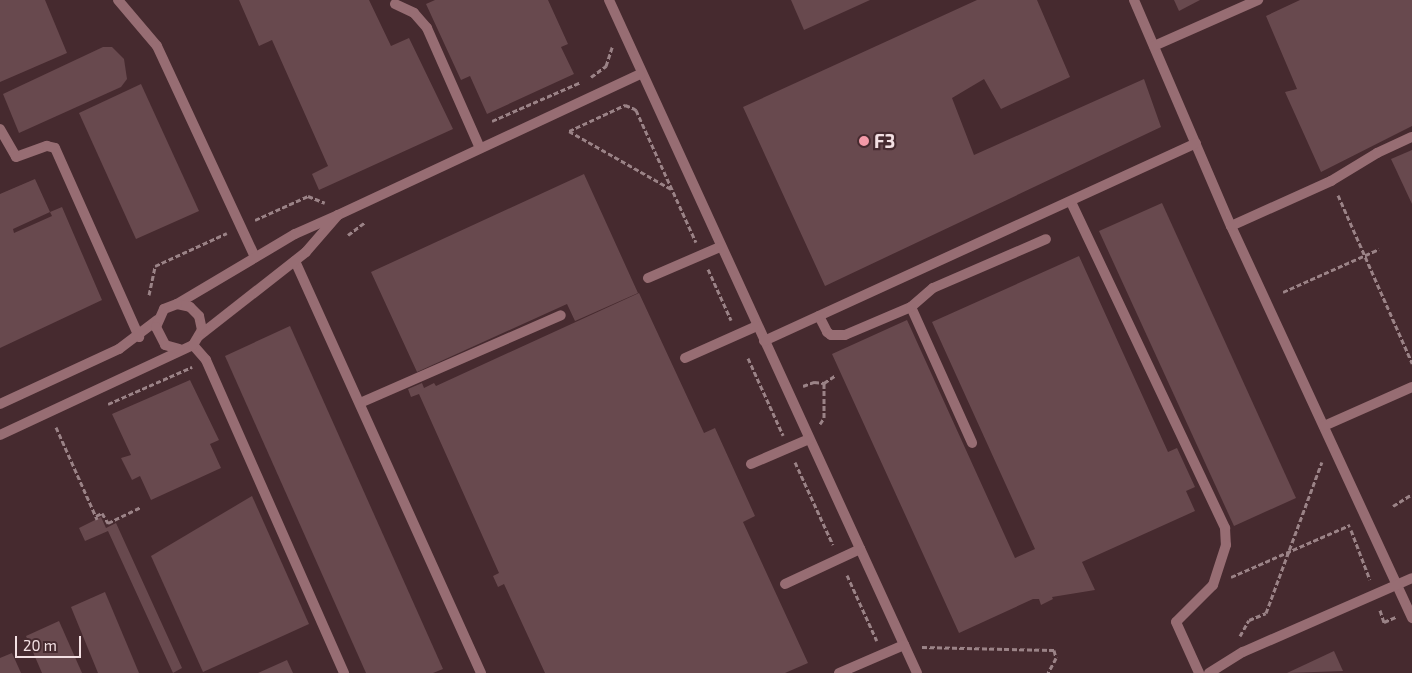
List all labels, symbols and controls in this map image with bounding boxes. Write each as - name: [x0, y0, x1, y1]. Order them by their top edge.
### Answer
- place label: F3: [874, 130, 895, 152]
- marker: F3: [858, 135, 870, 147]
- scale bar: [18, 626, 84, 658]
- text: 20 m: [23, 636, 57, 654]

